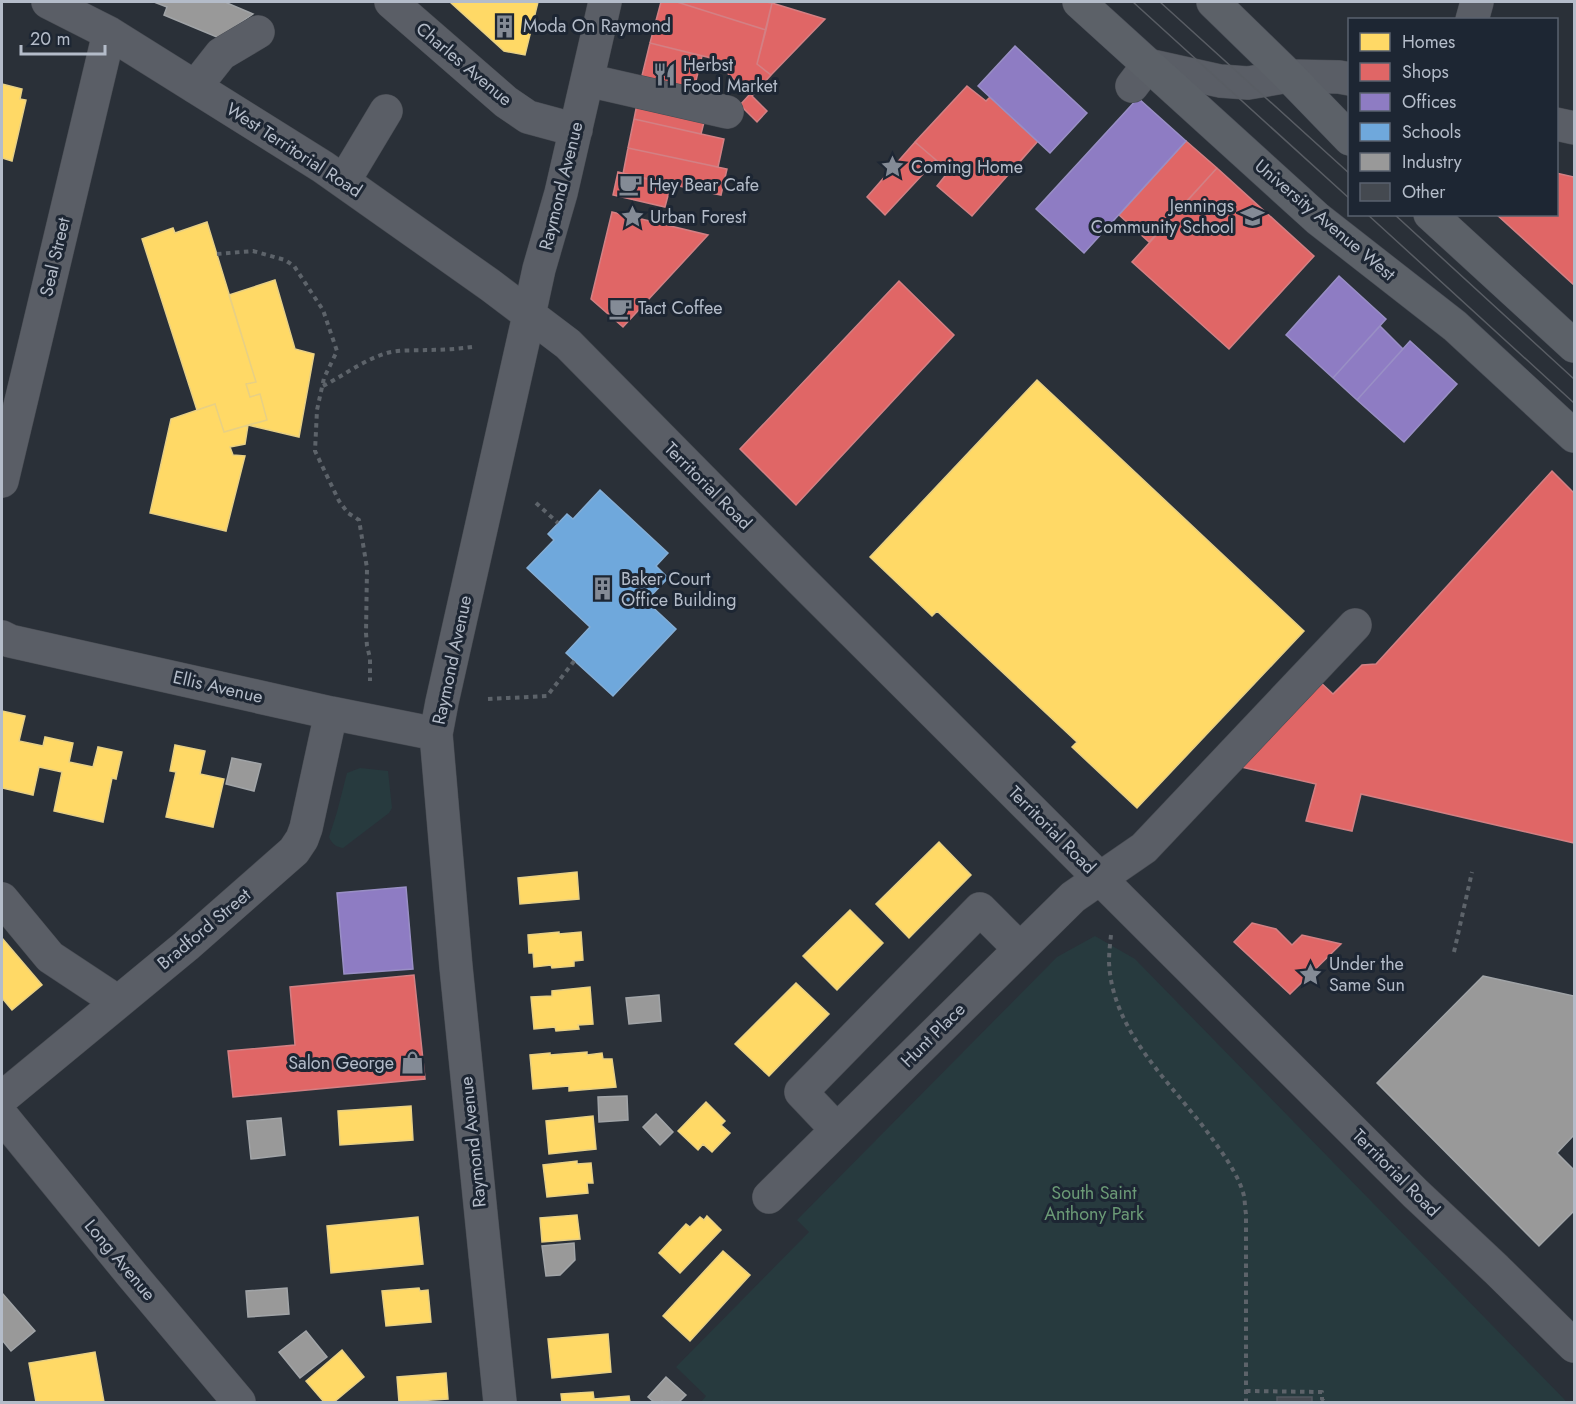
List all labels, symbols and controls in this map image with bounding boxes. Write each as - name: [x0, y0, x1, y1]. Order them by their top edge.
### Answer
- building icon: Moda On Raymond: [492, 13, 518, 39]
- place label: Moda On Raymond: [523, 13, 671, 39]
- street label: Charles Avenue: [410, 16, 518, 112]
- scale bar: [21, 18, 105, 56]
- legend: [1348, 18, 1558, 216]
- text: 20 m: [30, 26, 70, 52]
- text: Homes: [1402, 29, 1455, 55]
- place label: Herbst Food Market: [683, 52, 778, 99]
- text: Shops: [1402, 59, 1449, 85]
- restaurant icon: Herbst Food Market: [652, 62, 678, 88]
- text: Offices: [1402, 89, 1456, 115]
- street label: West Territorial Road: [221, 96, 367, 204]
- street label: Raymond Avenue: [532, 119, 590, 253]
- text: Schools: [1402, 119, 1461, 145]
- text: Industry: [1402, 149, 1462, 175]
- street label: University Avenue West: [1249, 153, 1402, 287]
- place icon: Coming Home: [880, 154, 906, 180]
- place label: Coming Home: [911, 154, 1023, 180]
- cafe icon: Hey Bear Cafe: [618, 172, 644, 198]
- place label: Hey Bear Cafe: [649, 172, 759, 198]
- text: Other: [1402, 179, 1446, 205]
- place label: Jennings Community School: [1091, 193, 1234, 240]
- school or university icon: Jennings Community School: [1239, 203, 1265, 229]
- place icon: Urban Forest: [619, 204, 645, 230]
- place label: Urban Forest: [650, 204, 747, 230]
- street label: Seal Street: [33, 214, 77, 299]
- cafe icon: Tact Coffee: [607, 295, 633, 321]
- place label: Tact Coffee: [638, 295, 723, 321]
- street label: Territorial Road: [658, 436, 758, 536]
- place label: Baker Court Office Building: [621, 566, 736, 613]
- building icon: Baker Court Office Building: [590, 576, 616, 602]
- street label: Raymond Avenue: [426, 593, 478, 727]
- street label: Ellis Avenue: [170, 664, 266, 710]
- street label: Territorial Road: [1002, 780, 1102, 880]
- street label: Bradford Street: [152, 882, 257, 976]
- place label: Under the Same Sun: [1329, 951, 1405, 998]
- place icon: Under the Same Sun: [1298, 961, 1324, 987]
- street label: Hunt Place: [895, 997, 971, 1073]
- place label: Salon George: [288, 1050, 394, 1076]
- shop icon: Salon George: [399, 1050, 425, 1076]
- street label: Raymond Avenue: [453, 1075, 493, 1209]
- street label: Territorial Road: [1346, 1123, 1446, 1223]
- park label: South Saint Anthony Park: [1044, 1180, 1144, 1227]
- street label: Long Avenue: [78, 1214, 162, 1306]

